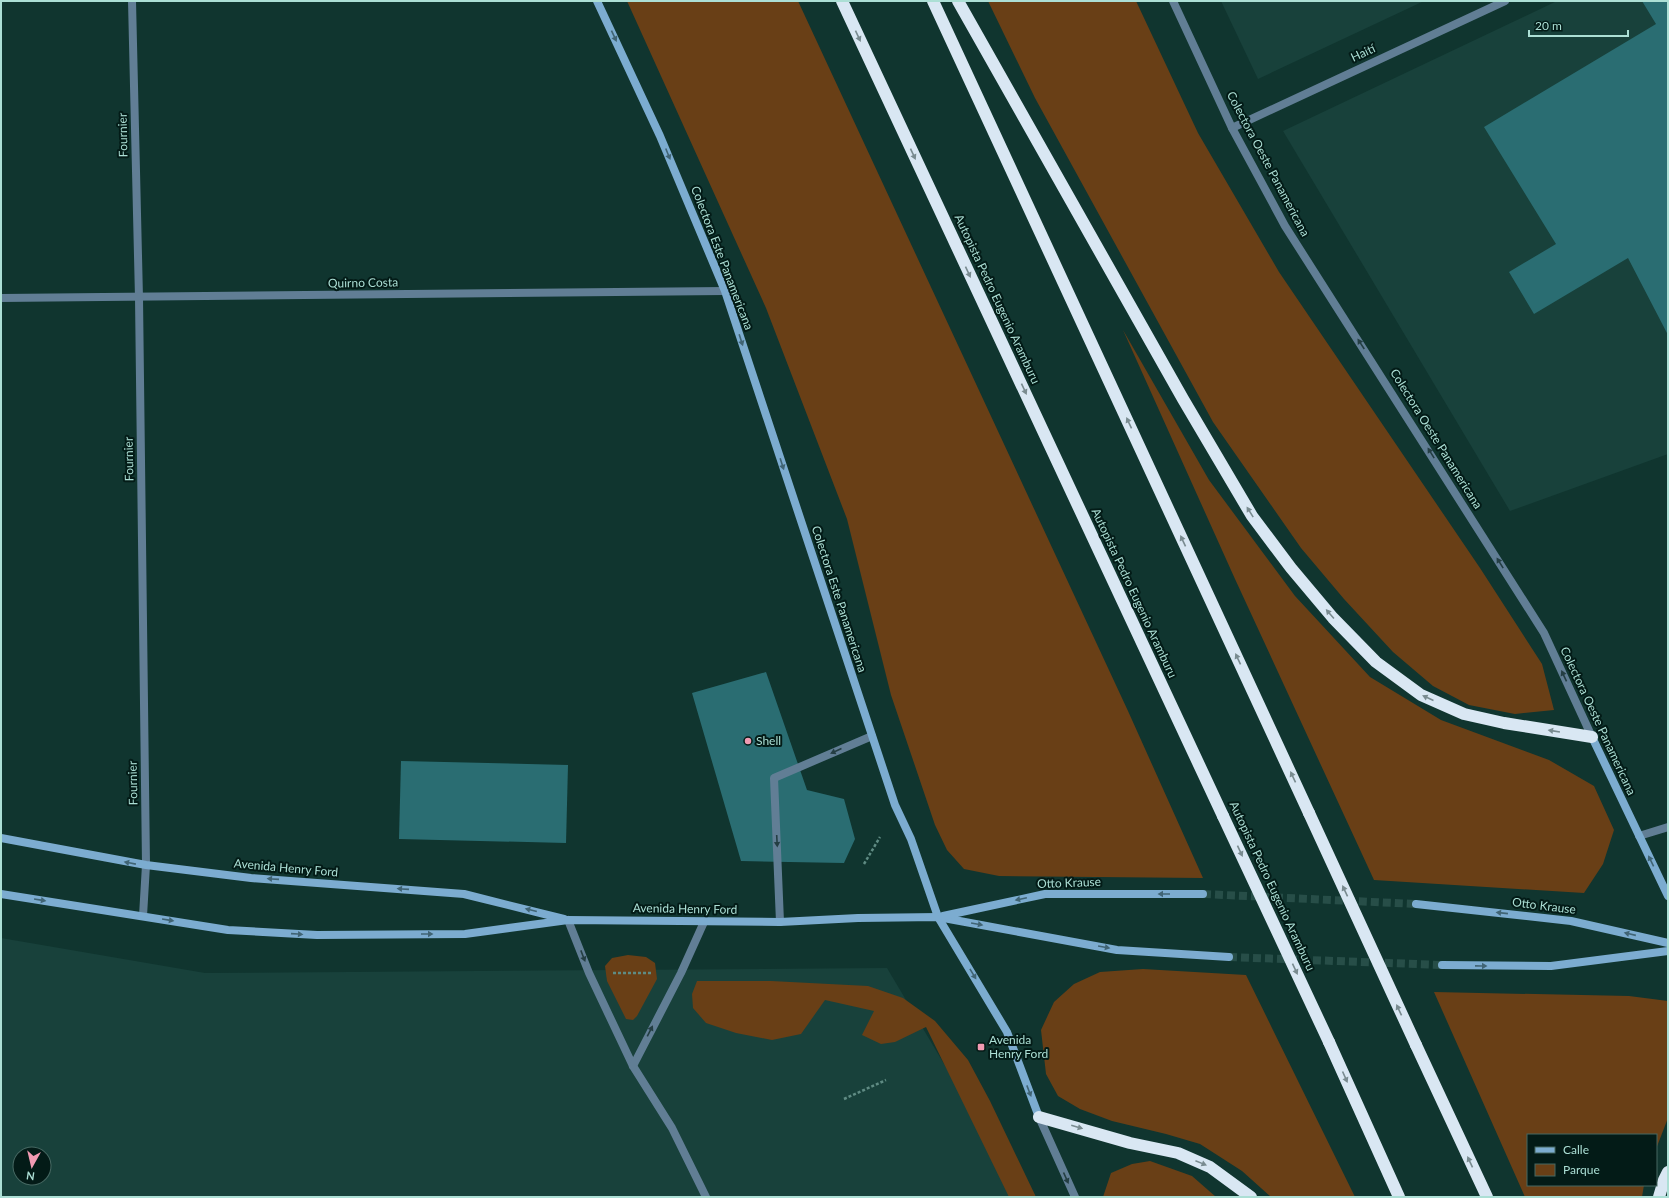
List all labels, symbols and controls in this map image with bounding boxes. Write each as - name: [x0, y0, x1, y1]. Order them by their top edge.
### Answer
- scale bar: [1529, 12, 1628, 38]
- text: 20 m: [1535, 18, 1562, 33]
- one-way arrow: [611, 31, 617, 42]
- one-way arrow: [855, 31, 861, 42]
- street label: Haití: [1348, 40, 1378, 65]
- street label: Colectora Oeste Panamericana: [1224, 89, 1313, 239]
- street label: Fournier: [115, 112, 130, 157]
- one-way arrow: [910, 148, 916, 160]
- one-way arrow: [666, 149, 672, 161]
- street label: Colectora Este Panamericana: [688, 184, 757, 332]
- street label: Autopista Pedro Eugenio Aramburu: [951, 212, 1043, 386]
- one-way arrow: [965, 266, 971, 277]
- street label: Quirno Costa: [328, 274, 398, 291]
- one-way arrow: [738, 335, 744, 347]
- one-way arrow: [1357, 339, 1365, 349]
- street label: Colectora Oeste Panamericana: [1387, 366, 1486, 512]
- one-way arrow: [1021, 384, 1027, 395]
- one-way arrow: [1125, 417, 1131, 429]
- street label: Fournier: [121, 436, 136, 481]
- one-way arrow: [1427, 448, 1435, 458]
- one-way arrow: [779, 458, 785, 470]
- street label: Autopista Pedro Eugenio Aramburu: [1088, 506, 1180, 680]
- one-way arrow: [1246, 507, 1254, 517]
- street label: Colectora Este Panamericana: [809, 524, 870, 674]
- one-way arrow: [1180, 536, 1186, 547]
- one-way arrow: [1496, 558, 1504, 568]
- one-way arrow: [1326, 610, 1335, 619]
- street label: Colectora Oeste Panamericana: [1557, 644, 1640, 797]
- one-way arrow: [1235, 654, 1241, 665]
- one-way arrow: [1561, 671, 1567, 682]
- one-way arrow: [1423, 695, 1434, 701]
- one-way arrow: [1547, 728, 1560, 734]
- place label: Shell: [756, 733, 781, 748]
- marker: Shell: [743, 736, 753, 746]
- one-way arrow: [830, 748, 842, 754]
- street label: Fournier: [125, 760, 140, 805]
- one-way arrow: [1289, 771, 1295, 783]
- street label: Autopista Pedro Eugenio Aramburu: [1226, 799, 1318, 973]
- one-way arrow: [773, 835, 780, 847]
- one-way arrow: [1237, 846, 1243, 857]
- street label: Avenida Henry Ford: [233, 855, 339, 880]
- one-way arrow: [1648, 856, 1654, 867]
- one-way arrow: [124, 859, 136, 865]
- street label: Otto Krause: [1037, 874, 1101, 891]
- one-way arrow: [267, 876, 279, 883]
- one-way arrow: [397, 886, 409, 893]
- one-way arrow: [1342, 886, 1348, 897]
- one-way arrow: [1157, 891, 1170, 897]
- street label: Otto Krause: [1511, 894, 1577, 917]
- one-way arrow: [33, 897, 46, 903]
- one-way arrow: [1015, 897, 1027, 903]
- street label: Avenida Henry Ford: [633, 900, 737, 917]
- one-way arrow: [524, 907, 537, 913]
- one-way arrow: [1496, 910, 1508, 917]
- one-way arrow: [162, 917, 174, 923]
- one-way arrow: [971, 921, 983, 927]
- one-way arrow: [291, 931, 304, 937]
- one-way arrow: [421, 931, 433, 938]
- one-way arrow: [1624, 931, 1636, 937]
- one-way arrow: [1098, 945, 1111, 951]
- one-way arrow: [580, 951, 586, 963]
- one-way arrow: [1292, 963, 1298, 975]
- one-way arrow: [1475, 963, 1488, 969]
- one-way arrow: [969, 968, 976, 980]
- one-way arrow: [1396, 1003, 1402, 1015]
- one-way arrow: [647, 1025, 654, 1037]
- place label: Avenida Henry Ford: [989, 1032, 1048, 1061]
- marker: Avenida Henry Ford: [976, 1042, 986, 1052]
- one-way arrow: [1342, 1072, 1348, 1083]
- one-way arrow: [1027, 1085, 1033, 1097]
- one-way arrow: [1071, 1124, 1083, 1130]
- legend: [1527, 1134, 1657, 1186]
- text: Calle: [1563, 1142, 1589, 1157]
- north arrow: [12, 1146, 52, 1186]
- one-way arrow: [1467, 1156, 1473, 1167]
- one-way arrow: [1196, 1160, 1207, 1166]
- text: Parque: [1563, 1162, 1600, 1177]
- text: N: [25, 1169, 36, 1183]
- one-way arrow: [1063, 1172, 1070, 1184]

